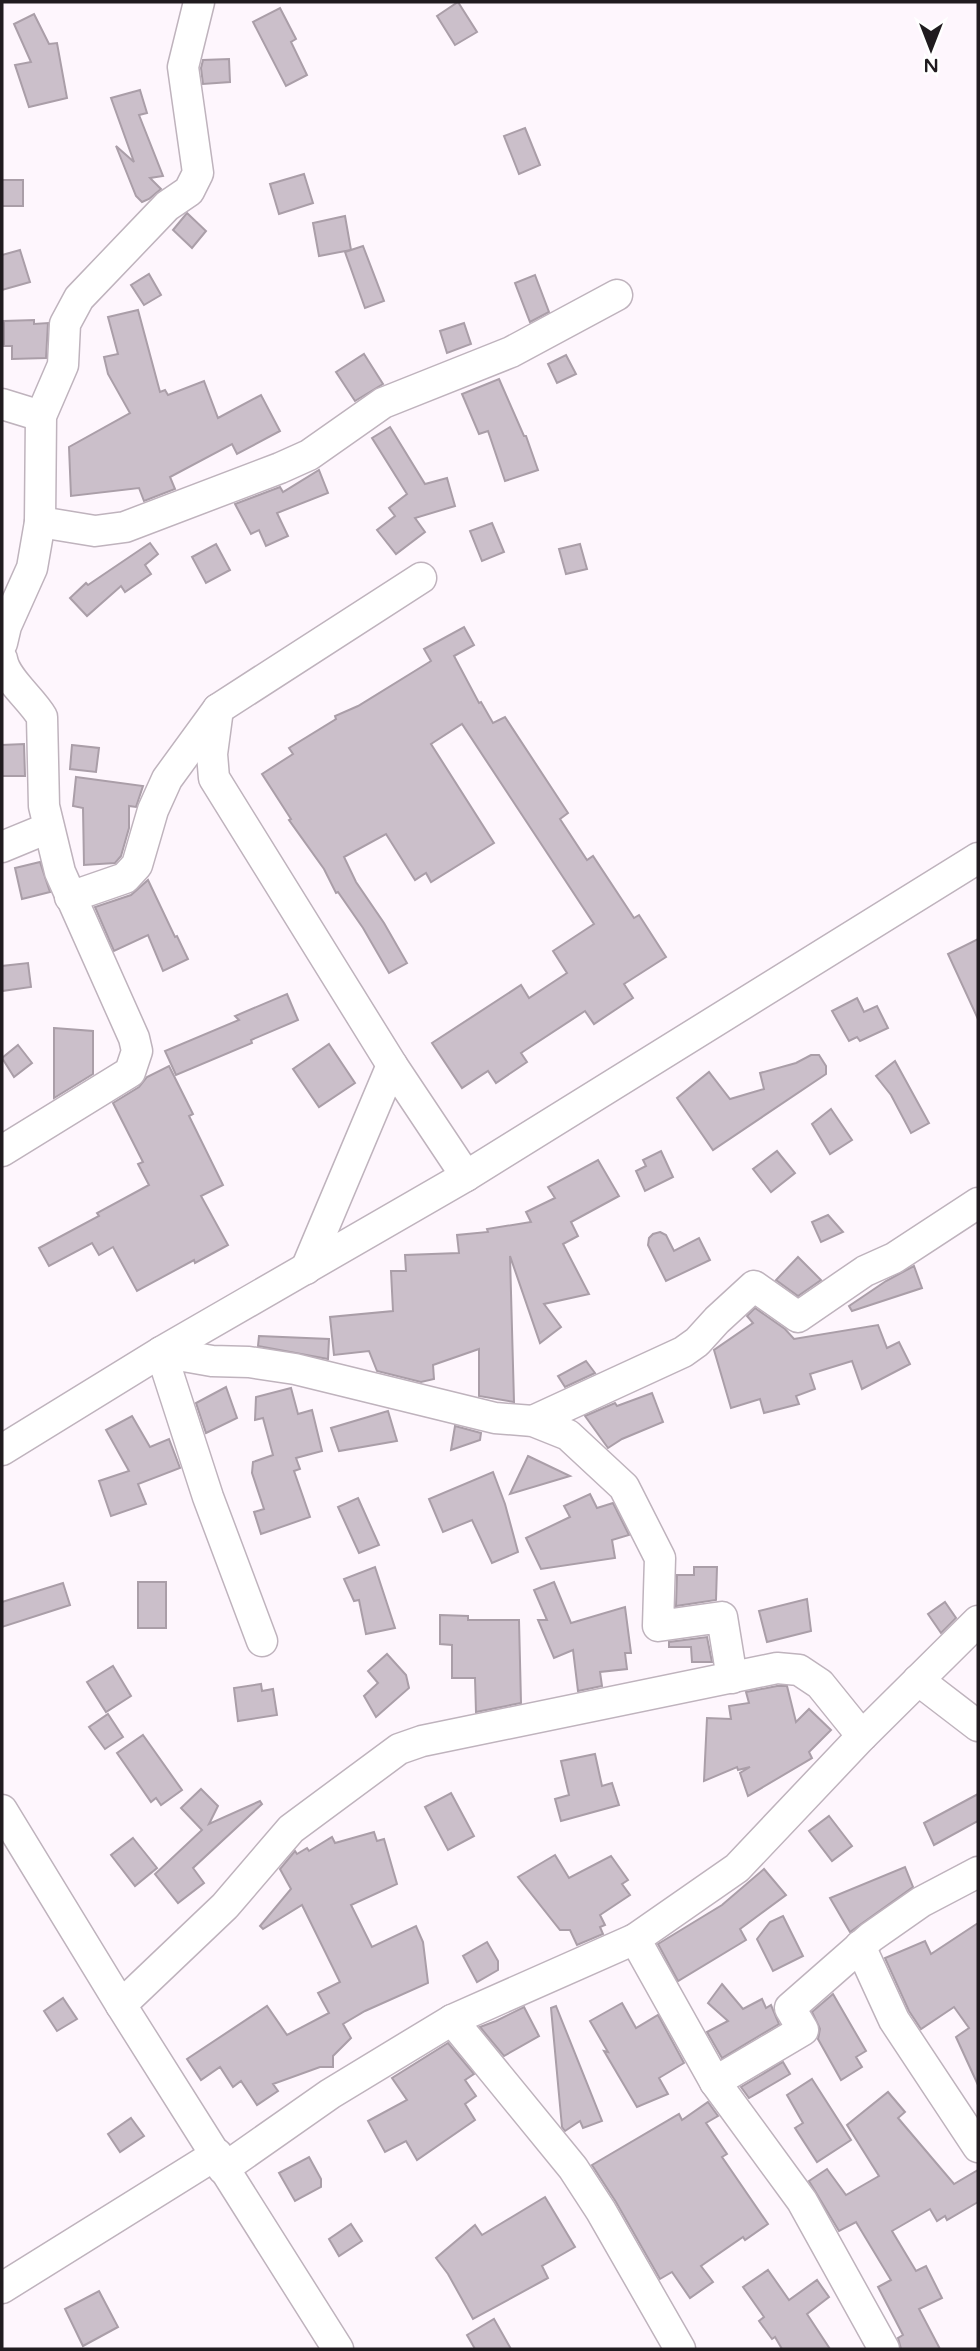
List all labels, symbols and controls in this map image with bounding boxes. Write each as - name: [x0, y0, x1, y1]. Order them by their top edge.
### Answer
- north arrow: [896, 14, 966, 84]
- text: N: [923, 54, 939, 76]

